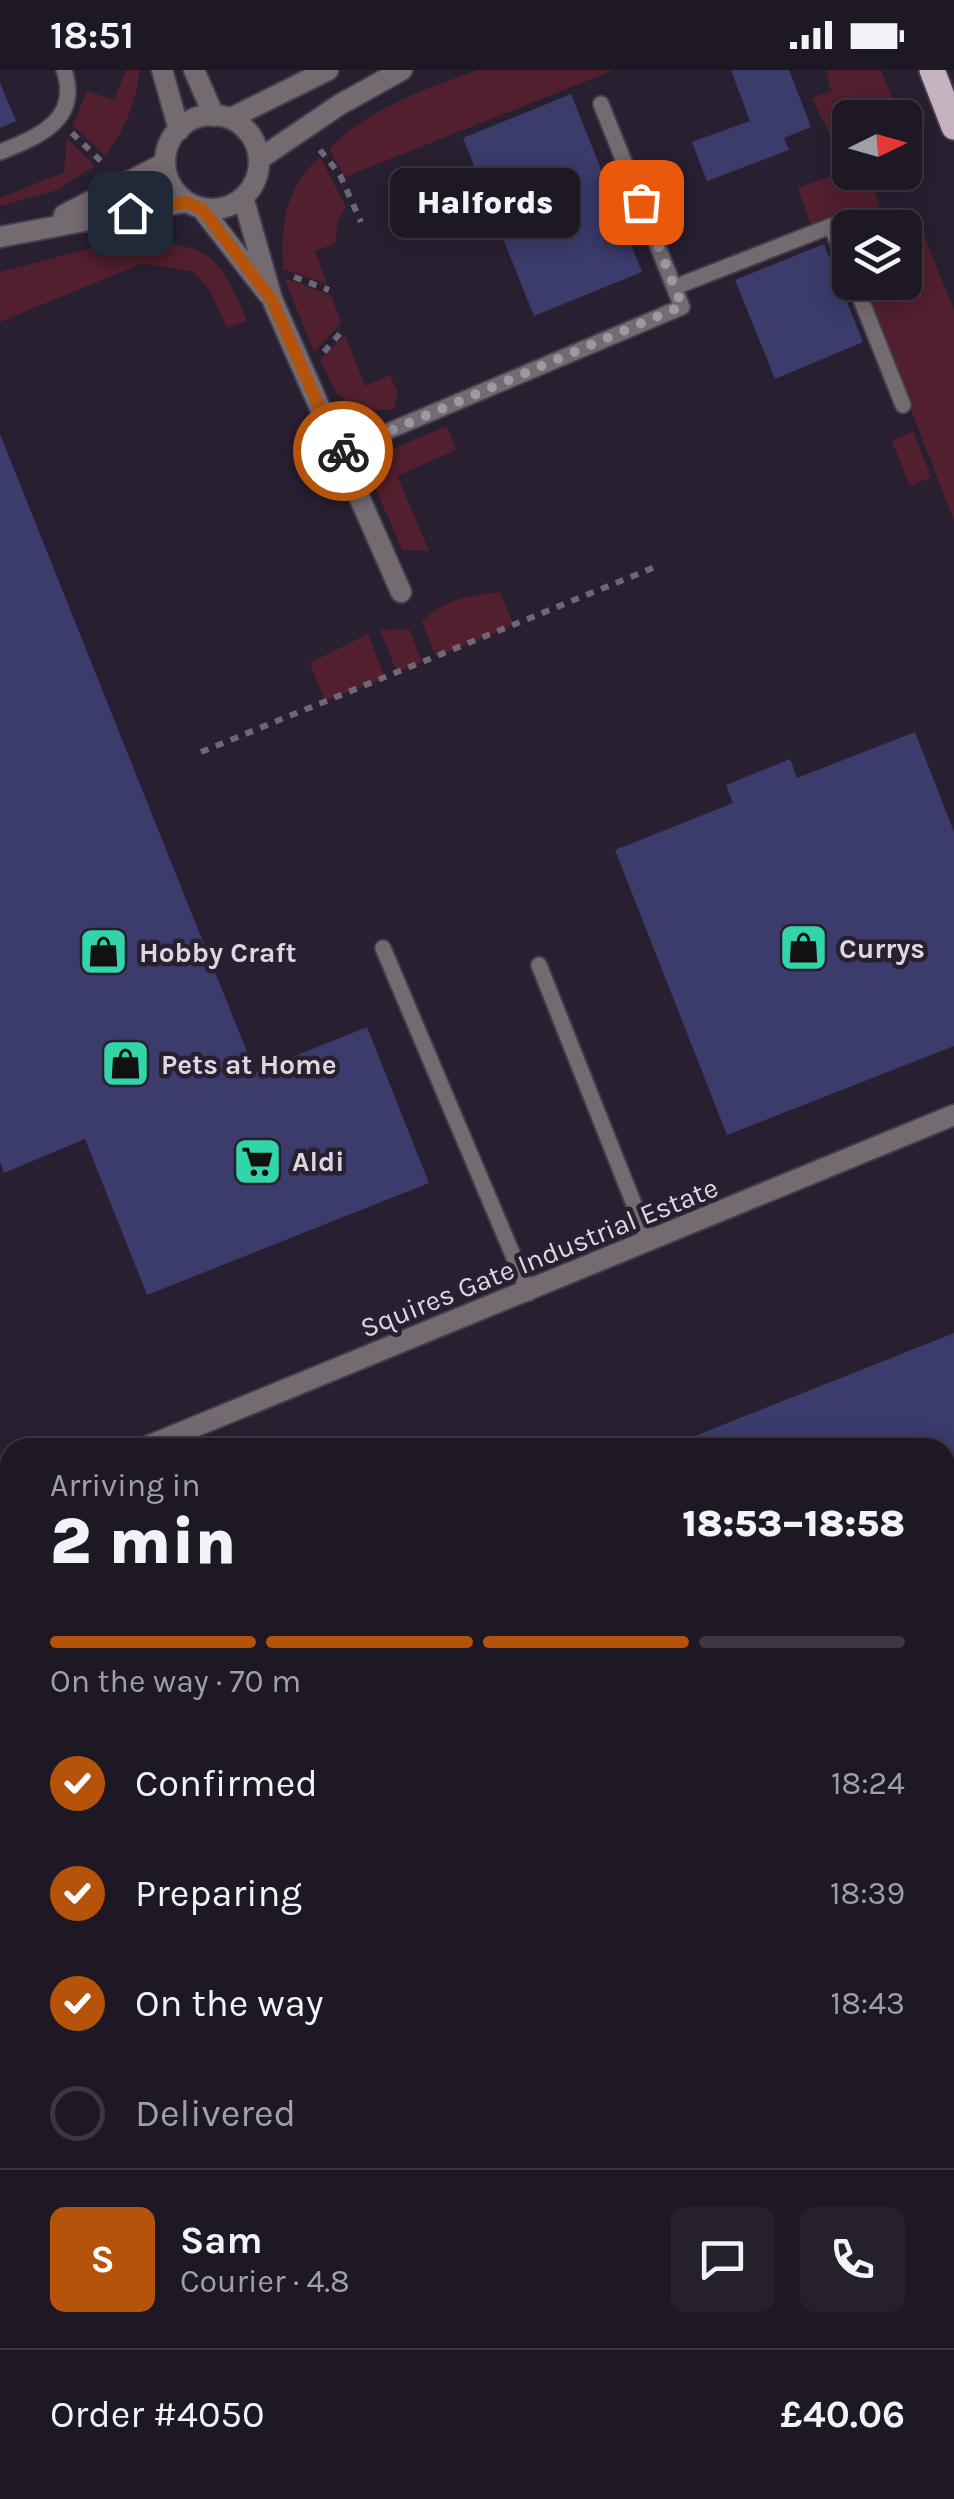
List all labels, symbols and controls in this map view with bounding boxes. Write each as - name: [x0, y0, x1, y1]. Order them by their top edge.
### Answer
- text: 18:51: [50, 13, 134, 58]
- north arrow: [832, 100, 922, 190]
- map controls: [832, 100, 922, 300]
- pin: [599, 160, 684, 245]
- callout: Halfords: [391, 167, 581, 237]
- pin: [88, 171, 173, 256]
- icon: bag: [614, 175, 669, 230]
- text: Halfords: [417, 184, 553, 221]
- icon: home: [103, 186, 158, 241]
- button: layers: [832, 210, 922, 300]
- courier: [293, 401, 393, 501]
- icon: bike: [316, 424, 371, 479]
- shop icon: Currys: [778, 922, 830, 974]
- shop icon: Hobby Craft: [78, 926, 130, 978]
- place label: Currys: [839, 932, 925, 965]
- place label: Hobby Craft: [139, 936, 297, 969]
- shop icon: Pets at Home: [100, 1038, 152, 1090]
- place label: Pets at Home: [161, 1048, 337, 1081]
- supermarket icon: Aldi: [231, 1135, 283, 1187]
- place label: Aldi: [292, 1145, 344, 1178]
- street label: Squires Gate Industrial Estate: [356, 1170, 723, 1344]
- text: Arriving in: [50, 1467, 201, 1504]
- text: 18:53–18:58: [682, 1501, 905, 1546]
- text: 2 min: [50, 1503, 236, 1579]
- text: On the way · 70 m: [50, 1663, 301, 1700]
- icon: check: [50, 1756, 105, 1811]
- text: Confirmed: [135, 1761, 318, 1806]
- text: 18:24: [831, 1765, 905, 1802]
- icon: check: [50, 1866, 105, 1921]
- text: Preparing: [135, 1871, 302, 1916]
- text: 18:39: [830, 1875, 905, 1912]
- icon: check: [50, 1976, 105, 2031]
- text: On the way: [135, 1981, 323, 2026]
- text: 18:43: [831, 1985, 905, 2022]
- text: Delivered: [135, 2091, 296, 2136]
- button: chat: [670, 2207, 775, 2312]
- button: phone: [800, 2207, 905, 2312]
- text: Sam: [180, 2218, 263, 2263]
- text: S: [90, 2237, 115, 2282]
- text: Courier · 4.8: [180, 2263, 350, 2300]
- text: Order #4050: [50, 2392, 265, 2437]
- text: £40.06: [780, 2392, 905, 2437]

